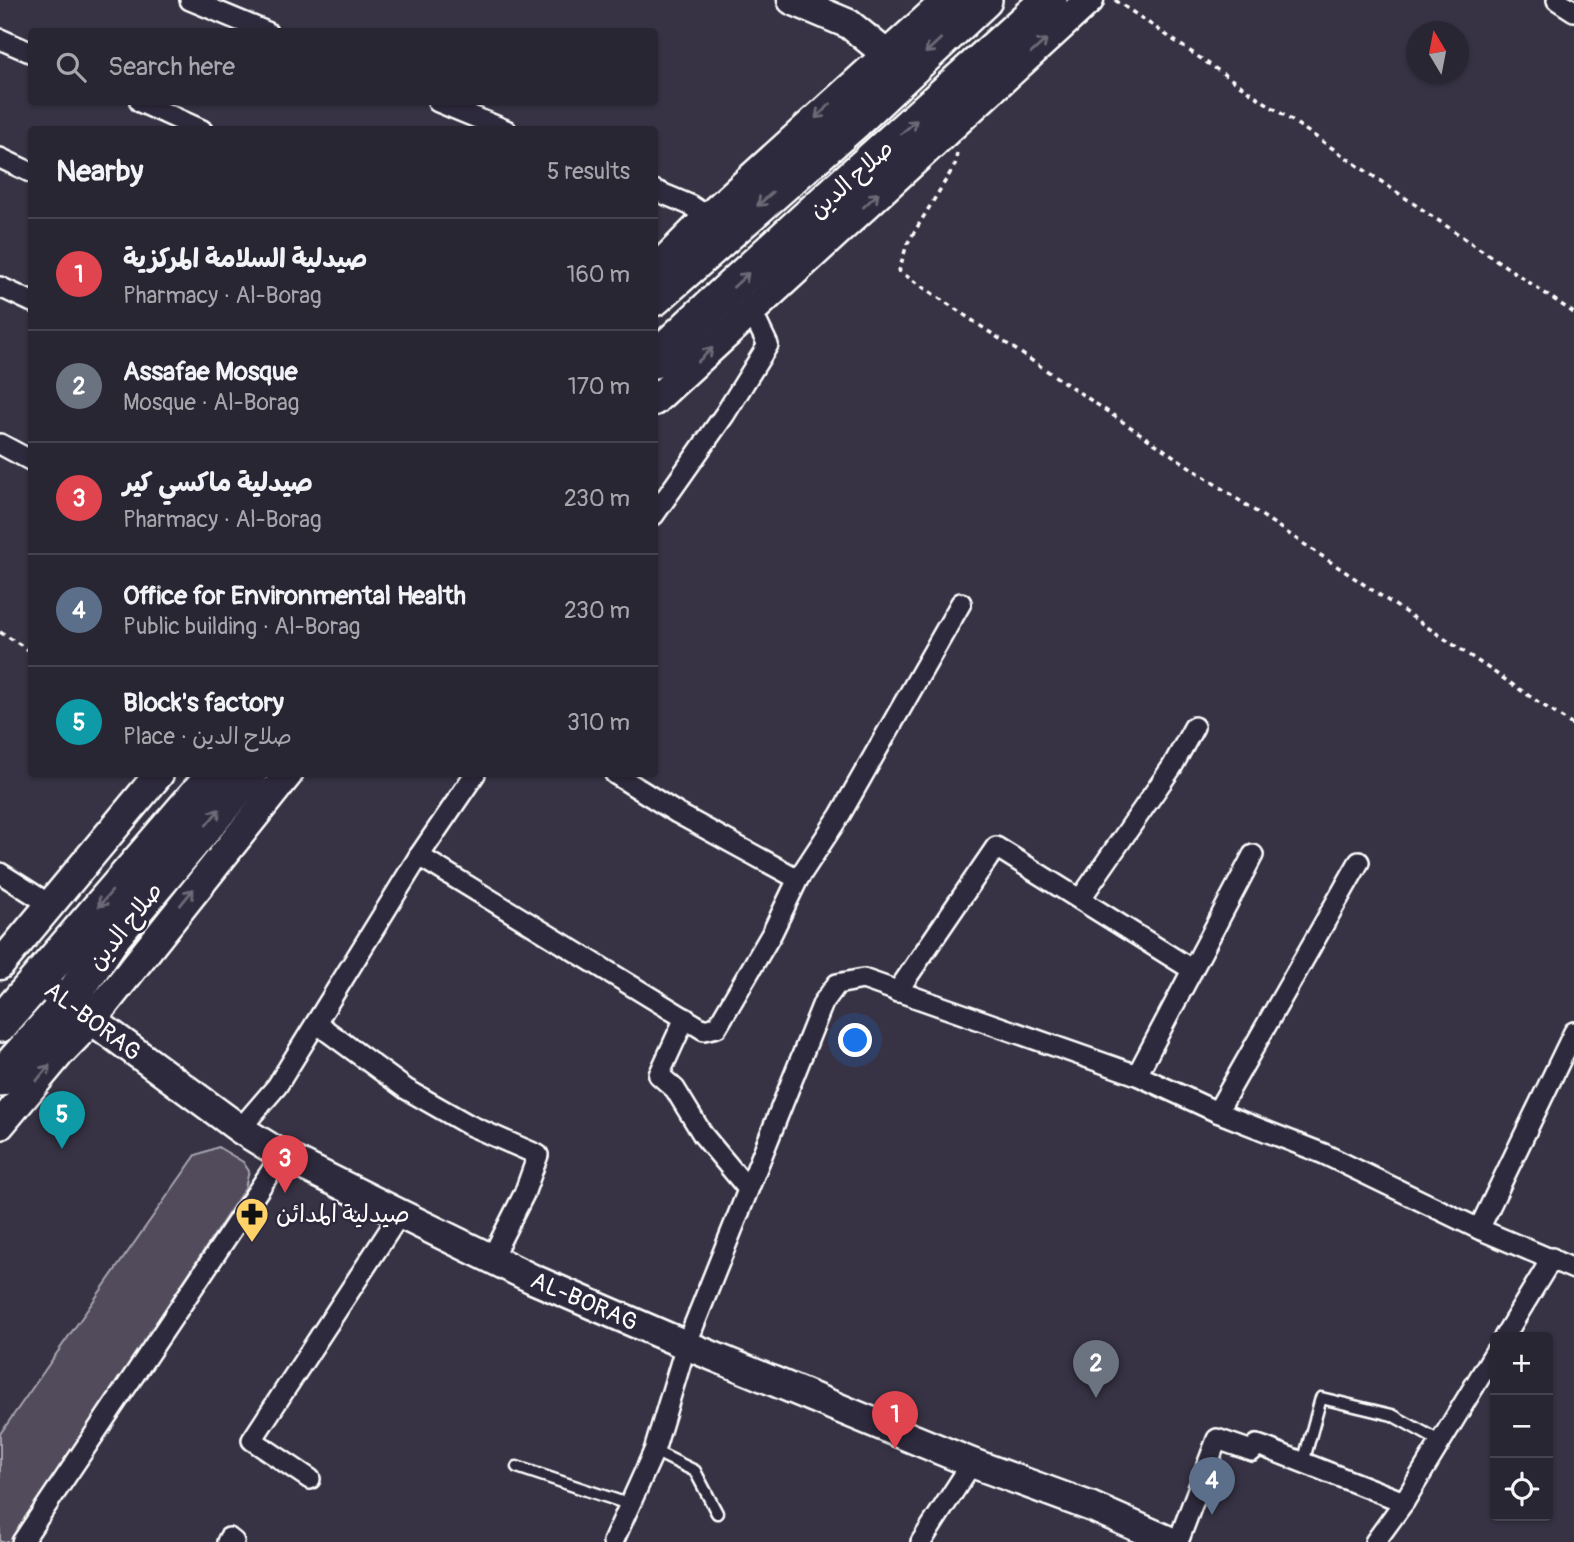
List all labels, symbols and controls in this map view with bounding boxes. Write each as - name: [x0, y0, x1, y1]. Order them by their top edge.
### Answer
- north arrow: [1406, 21, 1469, 84]
- search box: [28, 28, 658, 105]
- one-way arrow: [925, 37, 942, 54]
- one-way arrow: [1029, 38, 1047, 54]
- icon: search: [52, 48, 90, 86]
- text: Search here: [108, 51, 235, 83]
- one-way arrow: [815, 103, 832, 120]
- one-way arrow: [899, 119, 917, 135]
- street label: صلاح الدين: [803, 134, 900, 226]
- text: Nearby: [56, 153, 143, 190]
- text: 5 results: [547, 157, 630, 186]
- one-way arrow: [756, 190, 774, 206]
- one-way arrow: [862, 192, 880, 208]
- text: صيدلية السلامة المركزية: [123, 243, 367, 275]
- text: 1: [75, 260, 84, 289]
- text: 160 m: [566, 260, 630, 289]
- one-way arrow: [732, 272, 750, 288]
- text: Pharmacy · Al-Borag: [123, 281, 321, 310]
- one-way arrow: [696, 347, 714, 363]
- text: Assafae Mosque: [123, 356, 298, 388]
- text: 2: [73, 372, 85, 401]
- text: 170 m: [568, 372, 630, 401]
- text: Mosque · Al-Borag: [123, 388, 299, 417]
- text: صيدلية ماكسي كير: [123, 467, 313, 499]
- text: 3: [73, 484, 85, 513]
- text: 230 m: [564, 484, 630, 513]
- text: Pharmacy · Al-Borag: [123, 505, 321, 534]
- text: Office for Environmental Health: [123, 580, 466, 612]
- text: 4: [72, 596, 86, 625]
- text: 230 m: [564, 596, 630, 625]
- text: Public building · Al-Borag: [123, 612, 360, 641]
- text: Block's factory: [123, 687, 284, 719]
- text: 5: [73, 708, 85, 737]
- text: 310 m: [567, 708, 630, 737]
- text: Place · صلاح الدين: [123, 722, 292, 751]
- one-way arrow: [205, 808, 221, 826]
- street label: صلاح الدين: [82, 876, 170, 977]
- one-way arrow: [180, 888, 195, 906]
- one-way arrow: [97, 889, 113, 907]
- street label: AL-BORAG: [39, 976, 147, 1067]
- your location: [838, 1023, 872, 1057]
- one-way arrow: [36, 1064, 51, 1082]
- pin: 5: [39, 1091, 85, 1149]
- pin: 3: [262, 1135, 308, 1193]
- pharmacy icon: صيدلية المدائن: [233, 1195, 271, 1244]
- place label: صيدلية المدائن: [276, 1200, 410, 1229]
- street label: AL-BORAG: [526, 1266, 642, 1337]
- map controls: [1490, 1332, 1553, 1521]
- button: +: [1490, 1332, 1553, 1395]
- pin: 2: [1073, 1340, 1119, 1398]
- pin: 1: [872, 1391, 918, 1449]
- button: −: [1490, 1395, 1553, 1458]
- pin: 4: [1189, 1457, 1235, 1515]
- button: locate: [1490, 1458, 1553, 1521]

